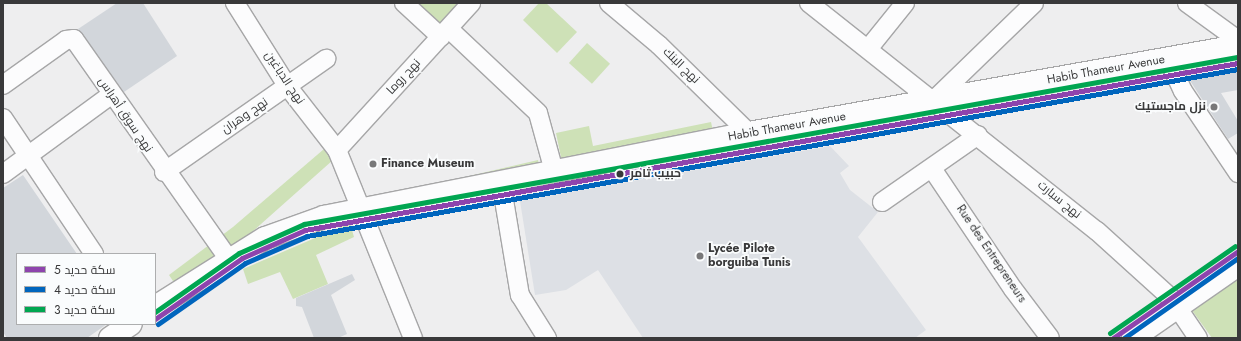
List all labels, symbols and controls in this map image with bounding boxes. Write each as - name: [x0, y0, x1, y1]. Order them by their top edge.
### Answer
- street label: نهج البنك: [660, 45, 702, 87]
- street label: نهج الدباغين: [261, 49, 307, 107]
- street label: Habib Thameur Avenue: [1046, 53, 1166, 87]
- street label: نهج روما: [384, 56, 424, 98]
- street label: نهج سوق أهراس: [95, 75, 155, 155]
- street label: نهج وهران: [219, 95, 271, 137]
- place label: نزل ماجستيك: [1135, 100, 1206, 114]
- marker: نزل ماجستيك: [1209, 102, 1219, 112]
- street label: Habib Thameur Avenue: [727, 110, 847, 144]
- place label: Finance Museum: [381, 157, 474, 171]
- marker: Finance Museum: [368, 159, 378, 169]
- marker: حبيب ثامر: [613, 167, 627, 181]
- place label: حبيب ثامر: [630, 167, 681, 181]
- street label: نهج سبارت: [1034, 178, 1084, 222]
- street label: Rue des Entrepreneurs: [953, 202, 1029, 306]
- place label: Lycée Pilote borguiba Tunis: [708, 242, 791, 270]
- marker: Lycée Pilote borguiba Tunis: [695, 251, 705, 261]
- legend: [16, 253, 156, 325]
- text: سكة حديد 5: [54, 261, 115, 279]
- text: سكة حديد 4: [54, 281, 116, 299]
- text: سكة حديد 3: [54, 301, 115, 319]

